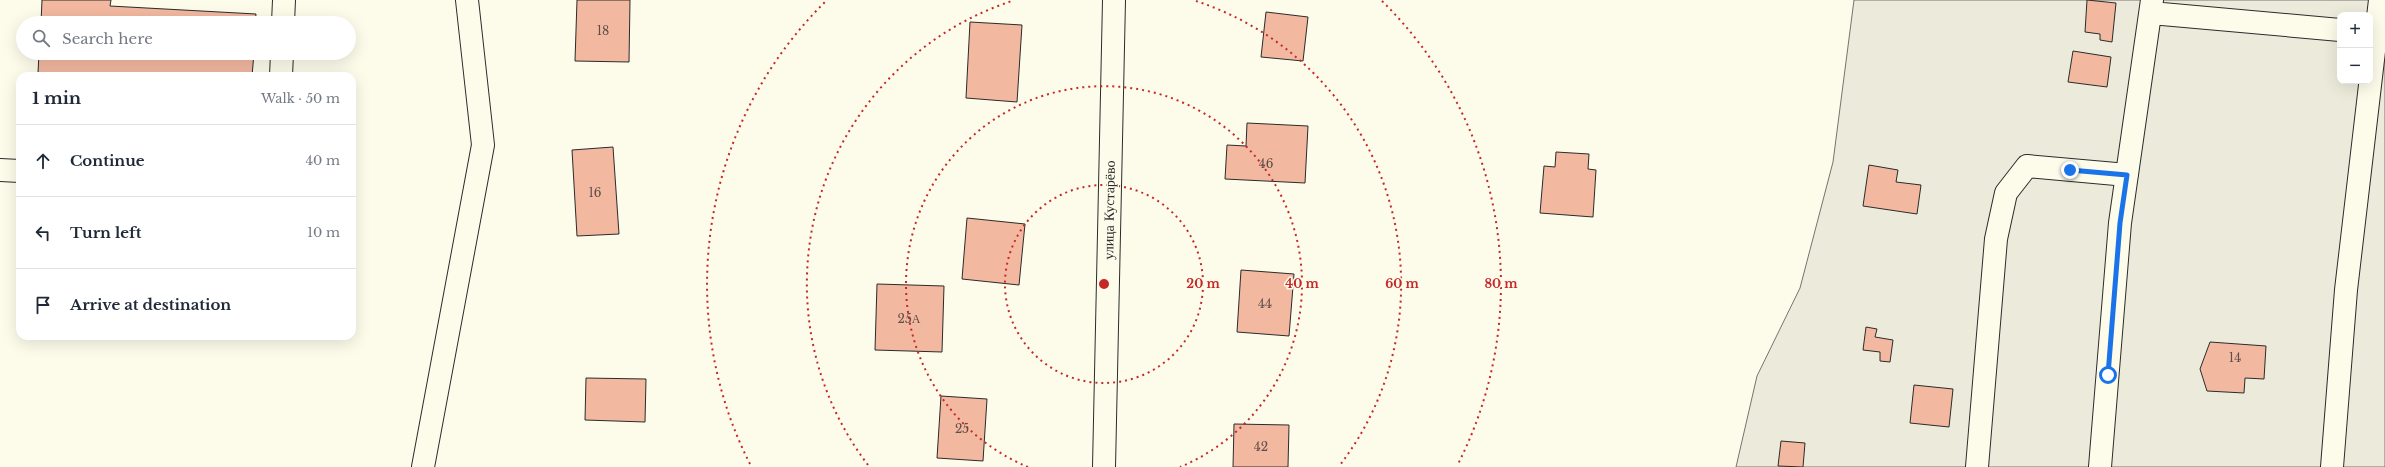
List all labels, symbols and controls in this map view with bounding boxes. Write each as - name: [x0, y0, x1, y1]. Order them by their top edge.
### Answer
- map controls: [2337, 12, 2373, 84]
- button: +: [2337, 12, 2373, 48]
- search box: [16, 16, 356, 60]
- house number: 18: [597, 23, 609, 38]
- icon: search: [30, 27, 52, 49]
- text: Search here: [62, 29, 153, 48]
- button: −: [2337, 48, 2373, 84]
- text: 1 min: [32, 88, 81, 109]
- text: Walk · 50 m: [261, 90, 340, 107]
- icon: ahead: [32, 150, 54, 172]
- text: Continue: [70, 151, 145, 170]
- text: 40 m: [305, 152, 340, 169]
- house number: 46: [1259, 156, 1274, 171]
- street label: улица Кустарёво: [1099, 160, 1119, 260]
- route end: [2061, 161, 2079, 179]
- house number: 16: [588, 185, 602, 200]
- icon: left: [32, 222, 54, 244]
- text: Turn left: [70, 223, 141, 242]
- text: 10 m: [307, 224, 340, 241]
- text: 20 m: [1186, 276, 1220, 291]
- text: 40 m: [1285, 276, 1319, 291]
- text: 60 m: [1385, 276, 1420, 291]
- text: 80 m: [1484, 276, 1518, 291]
- centre of rings: [1097, 277, 1111, 291]
- icon: arrive: [32, 294, 54, 316]
- text: Arrive at destination: [70, 295, 231, 314]
- house number: 44: [1258, 296, 1272, 311]
- house number: 25А: [898, 311, 921, 326]
- house number: 14: [2229, 350, 2241, 365]
- route start: [2099, 366, 2117, 384]
- house number: 25: [955, 421, 969, 436]
- house number: 42: [1254, 439, 1268, 454]

